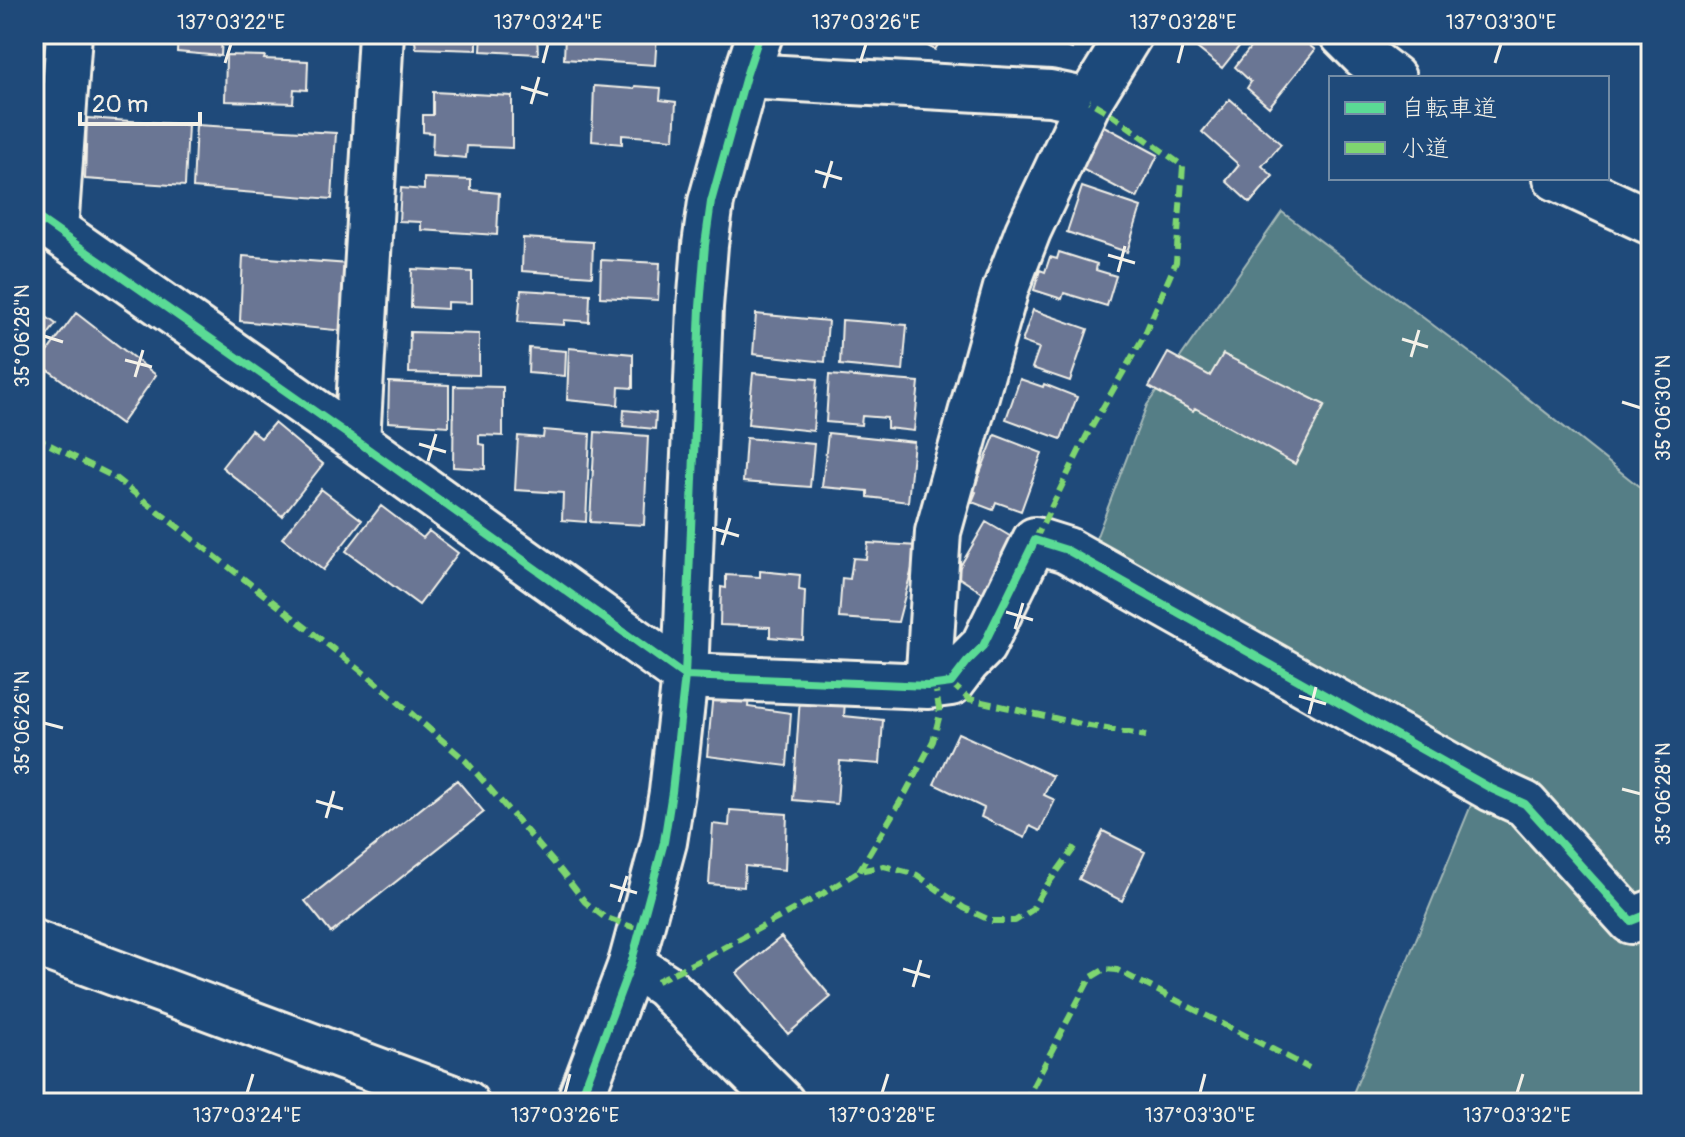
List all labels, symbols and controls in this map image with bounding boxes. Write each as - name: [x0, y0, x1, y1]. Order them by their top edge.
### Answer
- text: 137°03'22"E: [177, 10, 285, 35]
- text: 137°03'24"E: [494, 10, 602, 35]
- text: 137°03'26"E: [812, 10, 920, 35]
- text: 137°03'28"E: [1130, 10, 1236, 35]
- text: 137°03'30"E: [1446, 10, 1556, 35]
- scale bar: [80, 76, 200, 126]
- legend: [1329, 76, 1609, 180]
- text: 20 m: [92, 90, 148, 119]
- text: 自転車道: [1401, 94, 1497, 123]
- text: 小道: [1401, 134, 1449, 163]
- text: 35°06'28"N: [10, 285, 35, 387]
- text: 35°06'30"N: [1651, 355, 1676, 461]
- text: 35°06'26"N: [10, 671, 35, 775]
- text: 35°06'28"N: [1651, 743, 1676, 845]
- text: 137°03'24"E: [193, 1103, 301, 1128]
- text: 137°03'26"E: [511, 1103, 619, 1128]
- text: 137°03'28"E: [829, 1103, 935, 1128]
- text: 137°03'30"E: [1145, 1103, 1255, 1128]
- text: 137°03'32"E: [1463, 1103, 1571, 1128]

